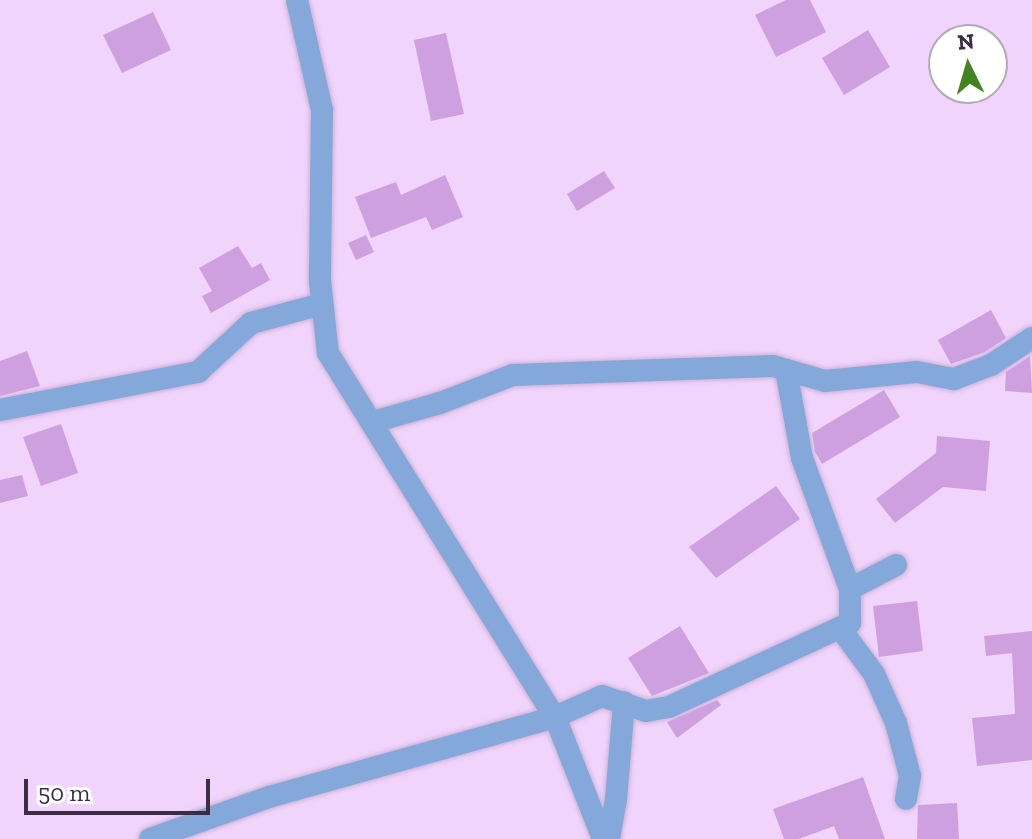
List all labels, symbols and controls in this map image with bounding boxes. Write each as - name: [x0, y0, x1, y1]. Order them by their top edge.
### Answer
- north arrow: [928, 24, 1008, 104]
- text: N: [957, 27, 976, 56]
- scale bar: [28, 763, 214, 813]
- text: 50 m: [38, 778, 90, 807]

